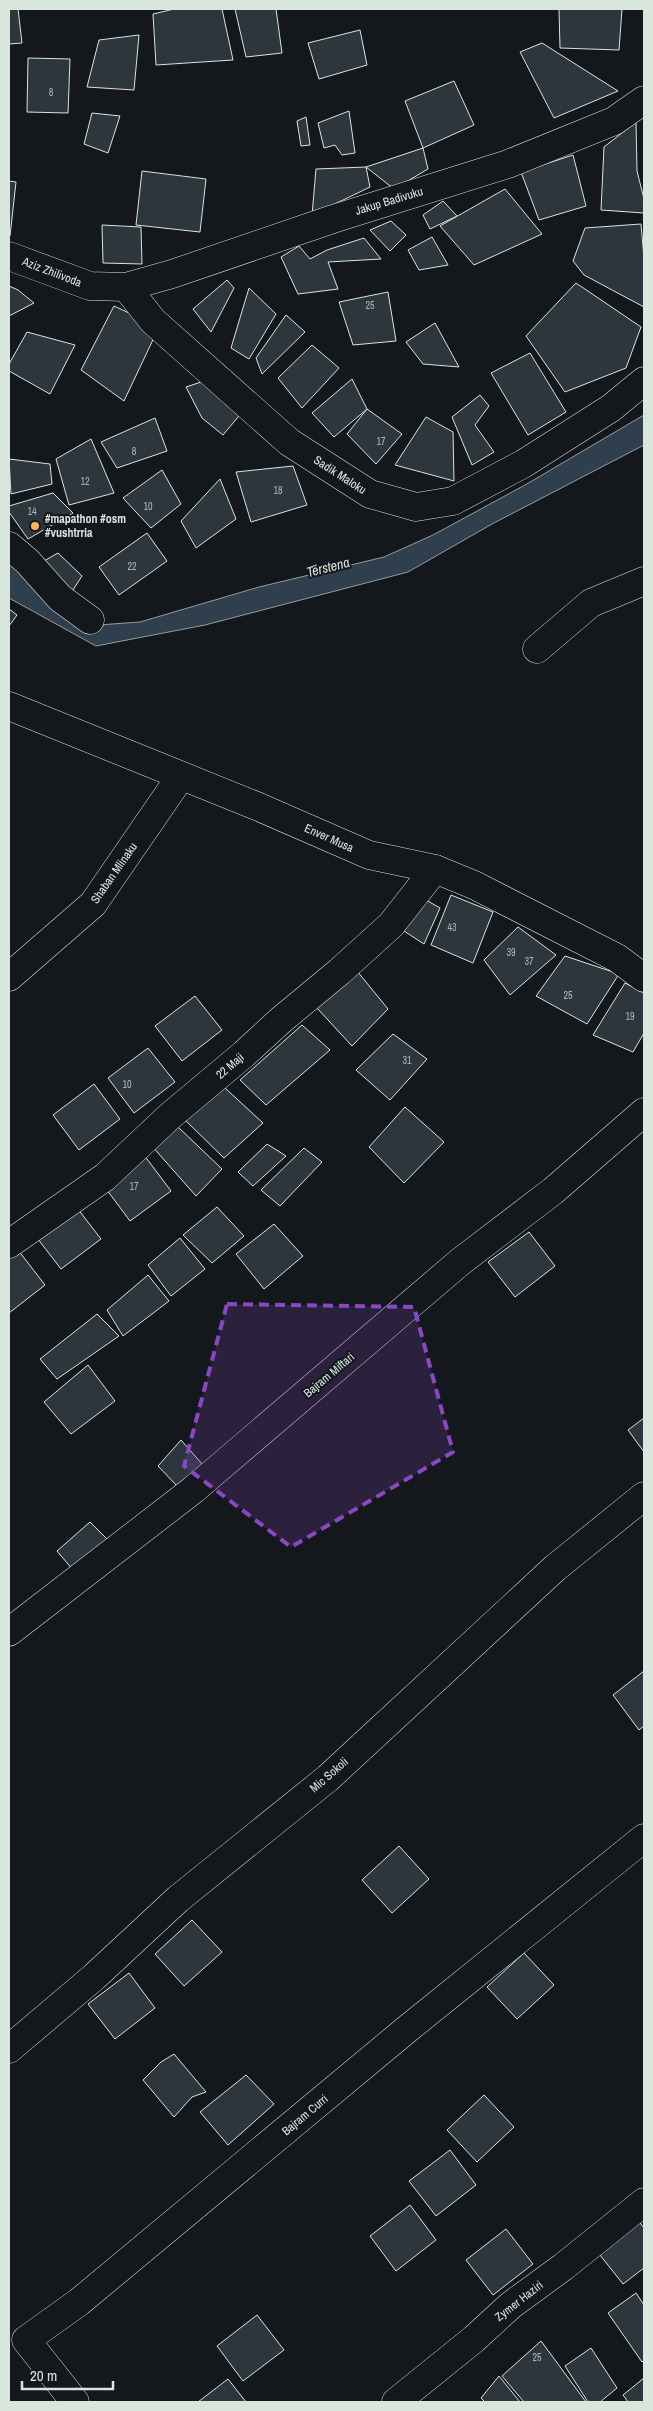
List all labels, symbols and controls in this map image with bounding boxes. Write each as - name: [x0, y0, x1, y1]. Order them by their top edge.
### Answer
- house number: 8: [49, 86, 54, 99]
- street label: Jakup Badivuku: [353, 183, 425, 219]
- street label: Aziz Zhilivoda: [19, 253, 84, 291]
- house number: 25: [365, 299, 375, 312]
- house number: 17: [376, 435, 386, 448]
- house number: 8: [132, 445, 137, 458]
- street label: Sadik Maloku: [311, 452, 369, 498]
- house number: 12: [80, 475, 90, 488]
- house number: 18: [273, 484, 283, 497]
- house number: 10: [143, 500, 153, 513]
- house number: 14: [27, 505, 37, 518]
- place label: #mapathon #osm #vushtrria: [45, 511, 126, 541]
- marker: #mapathon #osm #vushtrria: [29, 520, 41, 532]
- water label: Tërstena: [305, 553, 351, 581]
- house number: 22: [127, 560, 137, 573]
- street label: Enver Musa: [302, 820, 357, 856]
- street label: Shaban Mlinaku: [87, 839, 141, 907]
- house number: 43: [447, 921, 457, 934]
- house number: 39: [506, 946, 516, 959]
- house number: 37: [524, 955, 534, 968]
- house number: 25: [563, 989, 573, 1002]
- house number: 19: [625, 1010, 635, 1023]
- street label: 22 Maji: [213, 1049, 247, 1083]
- house number: 31: [402, 1054, 412, 1067]
- house number: 10: [122, 1078, 132, 1091]
- house number: 17: [129, 1180, 139, 1193]
- street label: Bajram Miftari: [300, 1349, 358, 1401]
- street label: Mic Sokoli: [306, 1754, 352, 1796]
- street label: Bajram Curri: [278, 2091, 332, 2139]
- street label: Zymer Haziri: [492, 2277, 546, 2325]
- house number: 25: [532, 2351, 542, 2364]
- scale bar: [22, 2358, 114, 2390]
- text: 20 m: [30, 2365, 57, 2386]

